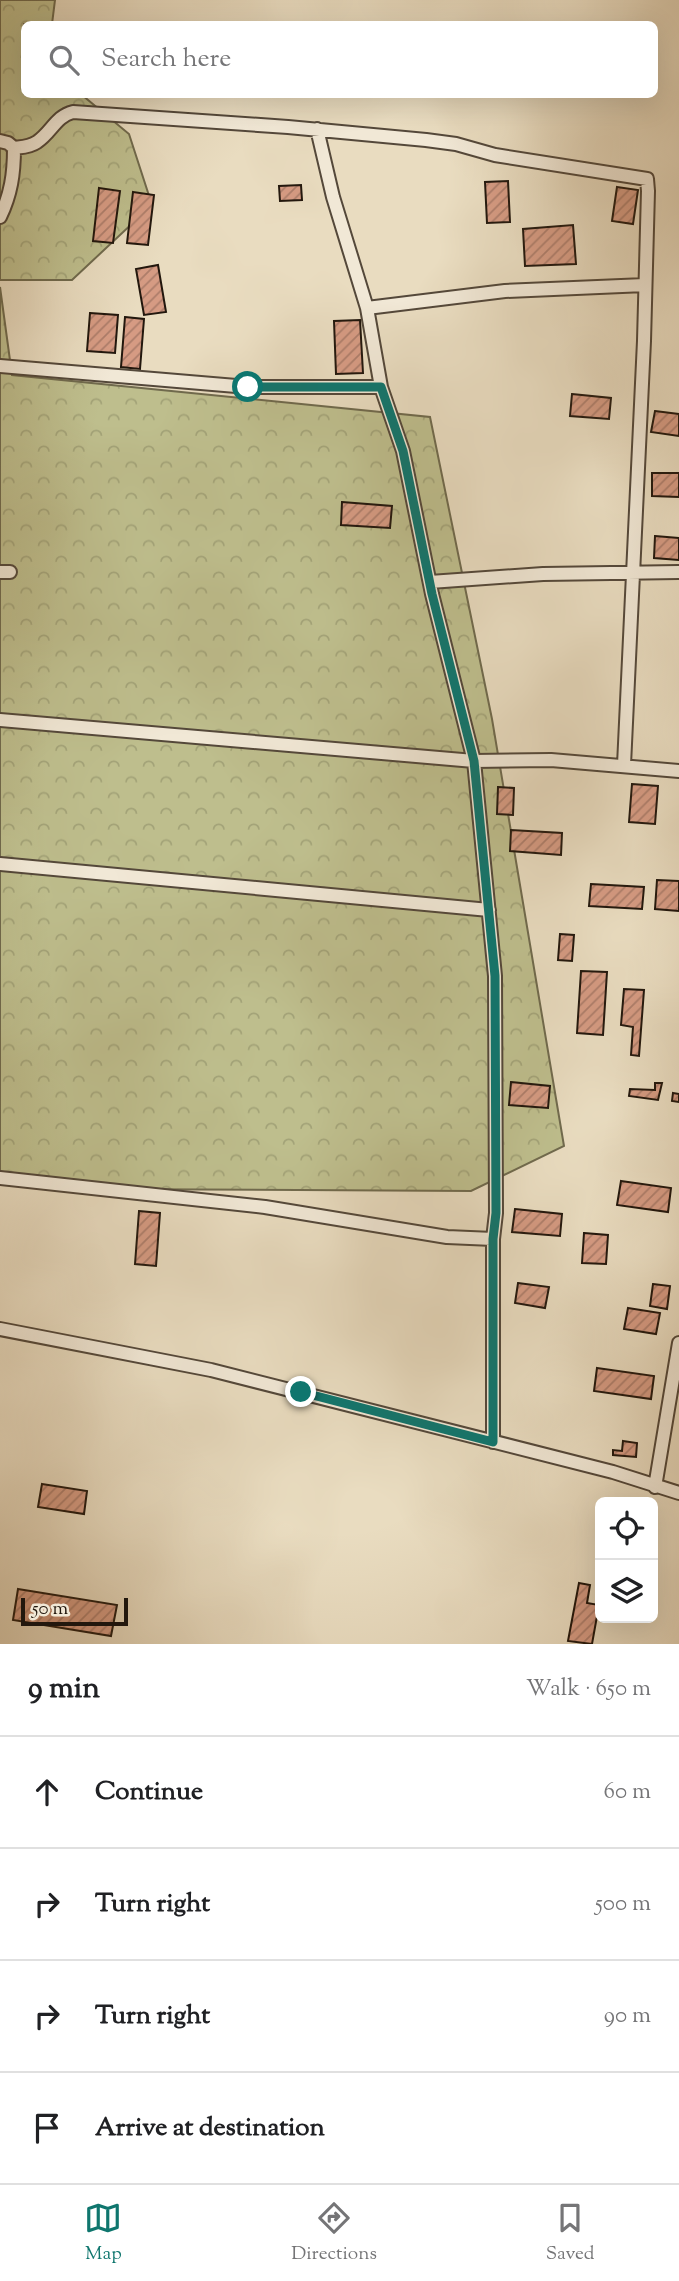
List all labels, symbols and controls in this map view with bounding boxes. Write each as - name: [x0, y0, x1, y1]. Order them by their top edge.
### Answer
- search box: [21, 21, 658, 98]
- icon: search: [45, 41, 83, 79]
- text: Search here: [101, 41, 231, 78]
- route start: [232, 371, 263, 402]
- route end: [285, 1376, 316, 1407]
- map controls: [595, 1497, 658, 1623]
- button: locate: [595, 1497, 658, 1560]
- button: layers: [595, 1560, 658, 1623]
- scale bar: [21, 1595, 128, 1627]
- text: 50 m: [32, 1596, 68, 1623]
- text: 9 min: [28, 1668, 100, 1711]
- text: Walk · 650 m: [526, 1673, 651, 1706]
- icon: ahead: [28, 1773, 66, 1811]
- text: Continue: [95, 1774, 203, 1811]
- text: 60 m: [603, 1776, 651, 1809]
- icon: right: [28, 1885, 66, 1923]
- text: Turn right: [95, 1886, 210, 1923]
- text: 500 m: [595, 1888, 651, 1921]
- icon: right: [28, 1997, 66, 2035]
- text: Turn right: [95, 1998, 210, 2035]
- text: 90 m: [604, 2000, 651, 2033]
- icon: arrive: [28, 2109, 66, 2147]
- text: Arrive at destination: [95, 2110, 325, 2147]
- tab: Map: [84, 2199, 122, 2268]
- tab: Directions: [291, 2199, 377, 2268]
- tab: Saved: [546, 2199, 595, 2268]

